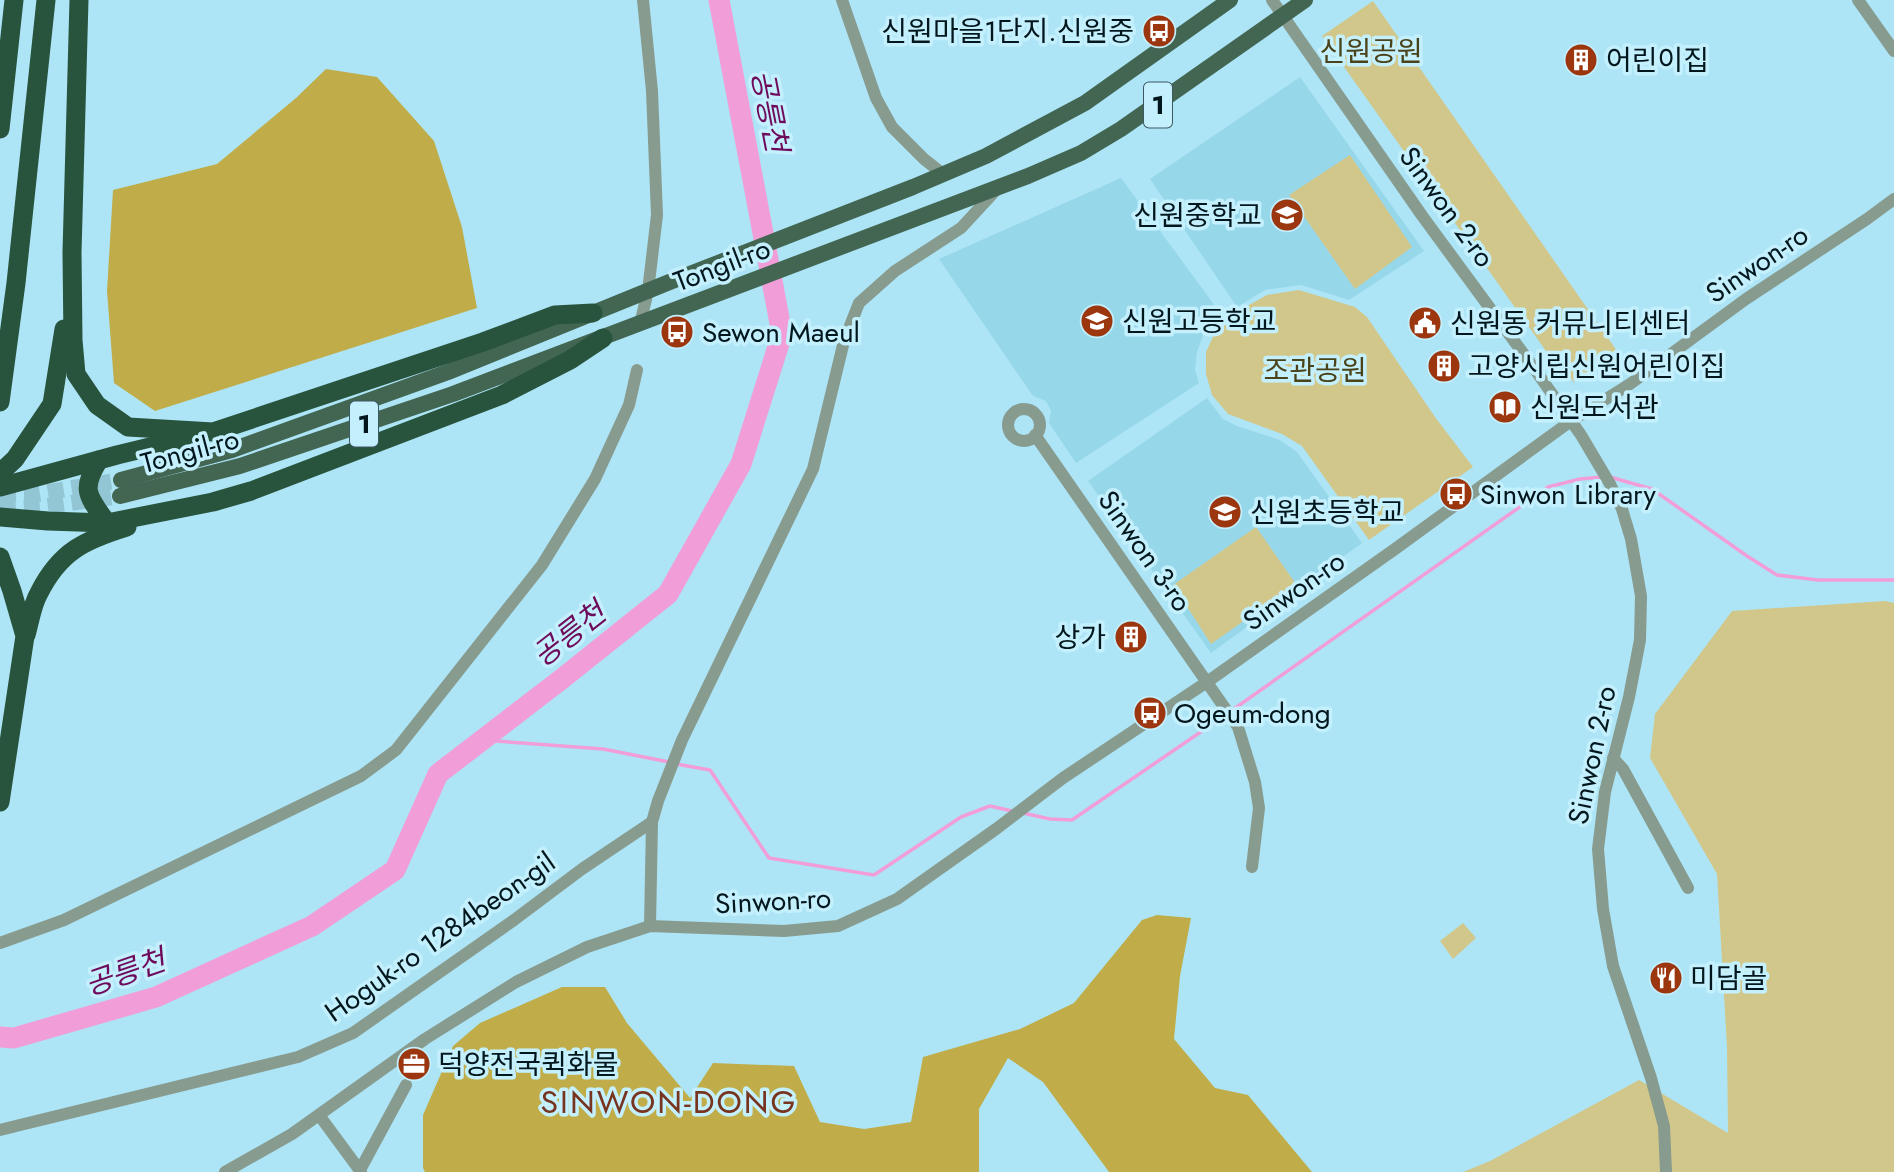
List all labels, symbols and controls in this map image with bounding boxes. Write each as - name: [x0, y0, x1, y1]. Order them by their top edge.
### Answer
- place label: 신원마을1단지.신원중: [881, 11, 1134, 52]
- bus stop icon: 신원마을1단지.신원중: [1140, 12, 1178, 50]
- park label: 신원공원: [1319, 31, 1423, 72]
- place label: 어린이집: [1606, 40, 1709, 81]
- building icon: 어린이집: [1562, 41, 1600, 79]
- water label: 공릉천: [741, 66, 800, 159]
- road number: 1: [1144, 82, 1172, 128]
- street label: Sinwon 2-ro: [1389, 138, 1505, 276]
- place label: 신원중학교: [1133, 195, 1262, 236]
- school or university icon: 신원중학교: [1268, 196, 1306, 234]
- street label: Sinwon-ro: [1697, 215, 1817, 313]
- street label: Tongil-ro: [668, 228, 776, 302]
- place label: 신원고등학교: [1122, 301, 1277, 342]
- school or university icon: 신원고등학교: [1078, 302, 1116, 340]
- place label: 신원동 커뮤니티센터: [1450, 303, 1690, 344]
- public building icon: 신원동 커뮤니티센터: [1406, 304, 1444, 342]
- place label: Sewon Maeul: [702, 312, 860, 353]
- bus stop icon: Sewon Maeul: [658, 313, 696, 351]
- place label: 고양시립신원어린이집: [1468, 346, 1726, 387]
- building icon: 고양시립신원어린이집: [1425, 347, 1463, 385]
- park label: 조관공원: [1263, 350, 1367, 391]
- place label: 신원도서관: [1530, 387, 1659, 428]
- library icon: 신원도서관: [1486, 388, 1524, 426]
- road number: 1: [350, 402, 378, 446]
- street label: Tongil-ro: [136, 418, 244, 484]
- place label: Sinwon Library: [1480, 474, 1657, 515]
- bus stop icon: Sinwon Library: [1437, 475, 1475, 513]
- street label: Sinwon 3-ro: [1088, 482, 1202, 620]
- place label: 신원초등학교: [1250, 492, 1405, 533]
- school or university icon: 신원초등학교: [1206, 493, 1244, 531]
- street label: Sinwon-ro: [1235, 541, 1353, 641]
- water label: 공릉천: [523, 589, 618, 676]
- place label: 상가: [1054, 617, 1106, 658]
- building icon: 상가: [1112, 618, 1150, 656]
- street label: Sinwon 2-ro: [1557, 682, 1627, 828]
- place label: Ogeum-dong: [1174, 693, 1331, 734]
- bus stop icon: Ogeum-dong: [1131, 694, 1169, 732]
- street label: Hoguk-ro 1284beon-gil: [316, 842, 564, 1032]
- street label: Sinwon-ro: [714, 877, 832, 925]
- water label: 공릉천: [79, 937, 174, 1006]
- place label: 미담골: [1690, 958, 1767, 999]
- restaurant icon: 미담골: [1647, 959, 1685, 997]
- place label: 덕양전국퀵화물: [438, 1044, 618, 1085]
- office icon: 덕양전국퀵화물: [395, 1045, 433, 1083]
- district label: SINWON-DONG: [541, 1079, 797, 1125]

